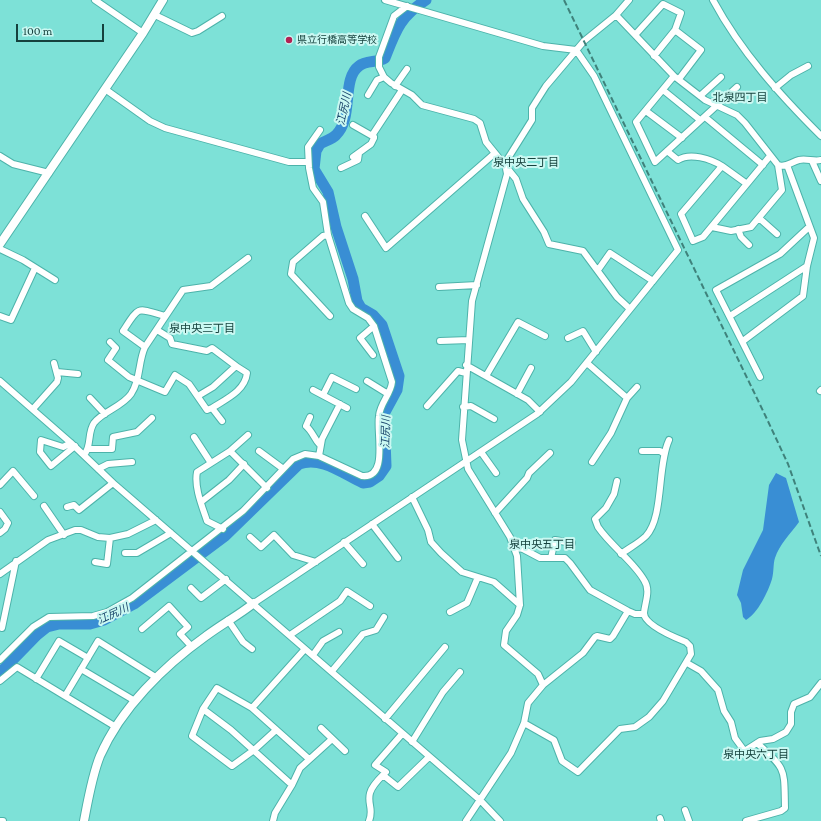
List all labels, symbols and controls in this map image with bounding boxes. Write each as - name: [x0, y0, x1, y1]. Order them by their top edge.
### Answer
- scale bar: [18, 16, 106, 42]
- text: 100 m: [23, 24, 52, 38]
- place label: 県立行橋高等学校: [297, 34, 377, 46]
- marker: 県立行橋高等学校: [284, 35, 294, 45]
- water label: 江尻川: [334, 91, 354, 127]
- district label: 北泉四丁目: [713, 91, 767, 105]
- district label: 泉中央二丁目: [493, 156, 559, 170]
- district label: 泉中央三丁目: [169, 322, 235, 336]
- water label: 江尻川: [379, 415, 393, 449]
- district label: 泉中央五丁目: [509, 538, 575, 552]
- water label: 江尻川: [95, 601, 131, 627]
- district label: 泉中央六丁目: [723, 748, 789, 762]

